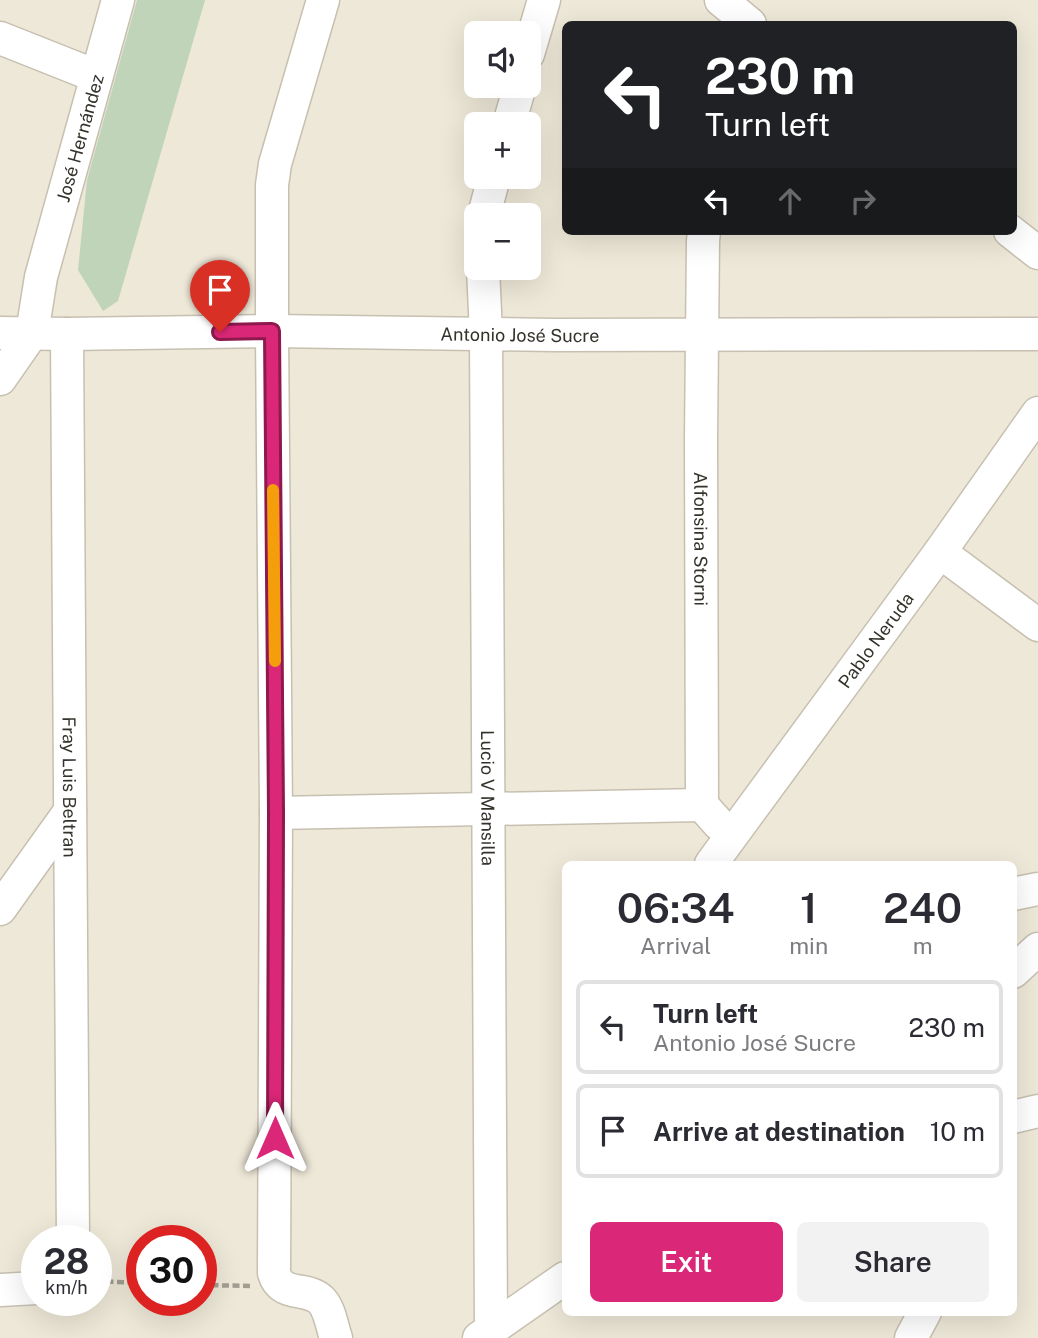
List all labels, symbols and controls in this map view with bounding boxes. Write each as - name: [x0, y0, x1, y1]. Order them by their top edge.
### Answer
- map controls: [464, 21, 541, 280]
- button: sound: [464, 21, 541, 98]
- text: 230 m: [705, 47, 855, 105]
- icon: left: [590, 49, 681, 140]
- street label: José Hernández: [52, 72, 107, 204]
- text: Turn left: [705, 106, 830, 143]
- button: +: [464, 112, 541, 189]
- icon: left: [698, 182, 736, 220]
- icon: ahead: [771, 182, 809, 220]
- icon: right: [844, 182, 882, 220]
- button: −: [464, 203, 541, 280]
- pin: [190, 260, 250, 332]
- icon: arrive: [201, 271, 239, 309]
- street label: Antonio José Sucre: [440, 323, 599, 346]
- street label: Alfonsina Storni: [691, 472, 712, 606]
- street label: Pablo Neruda: [833, 588, 917, 692]
- street label: Fray Luis Beltran: [59, 716, 81, 858]
- street label: Lucio V Mansilla: [477, 730, 499, 866]
- text: 06:34: [617, 883, 735, 932]
- text: 1: [800, 883, 818, 932]
- text: 240: [883, 883, 962, 932]
- text: Arrival: [640, 932, 711, 959]
- text: min: [789, 932, 828, 959]
- text: m: [913, 932, 933, 959]
- text: Turn left: [653, 998, 758, 1029]
- icon: left: [594, 1008, 632, 1046]
- text: 230 m: [909, 1012, 985, 1043]
- text: Antonio José Sucre: [653, 1029, 856, 1056]
- position arrow: [238, 1101, 312, 1175]
- icon: arrive: [594, 1112, 632, 1150]
- text: Arrive at destination: [653, 1116, 905, 1147]
- text: 10 m: [930, 1116, 985, 1147]
- button: Exit: [590, 1222, 783, 1302]
- button: Share: [797, 1222, 989, 1302]
- speed limit sign: 30: [126, 1225, 217, 1316]
- text: 28: [44, 1241, 89, 1282]
- text: km/h: [45, 1277, 88, 1298]

